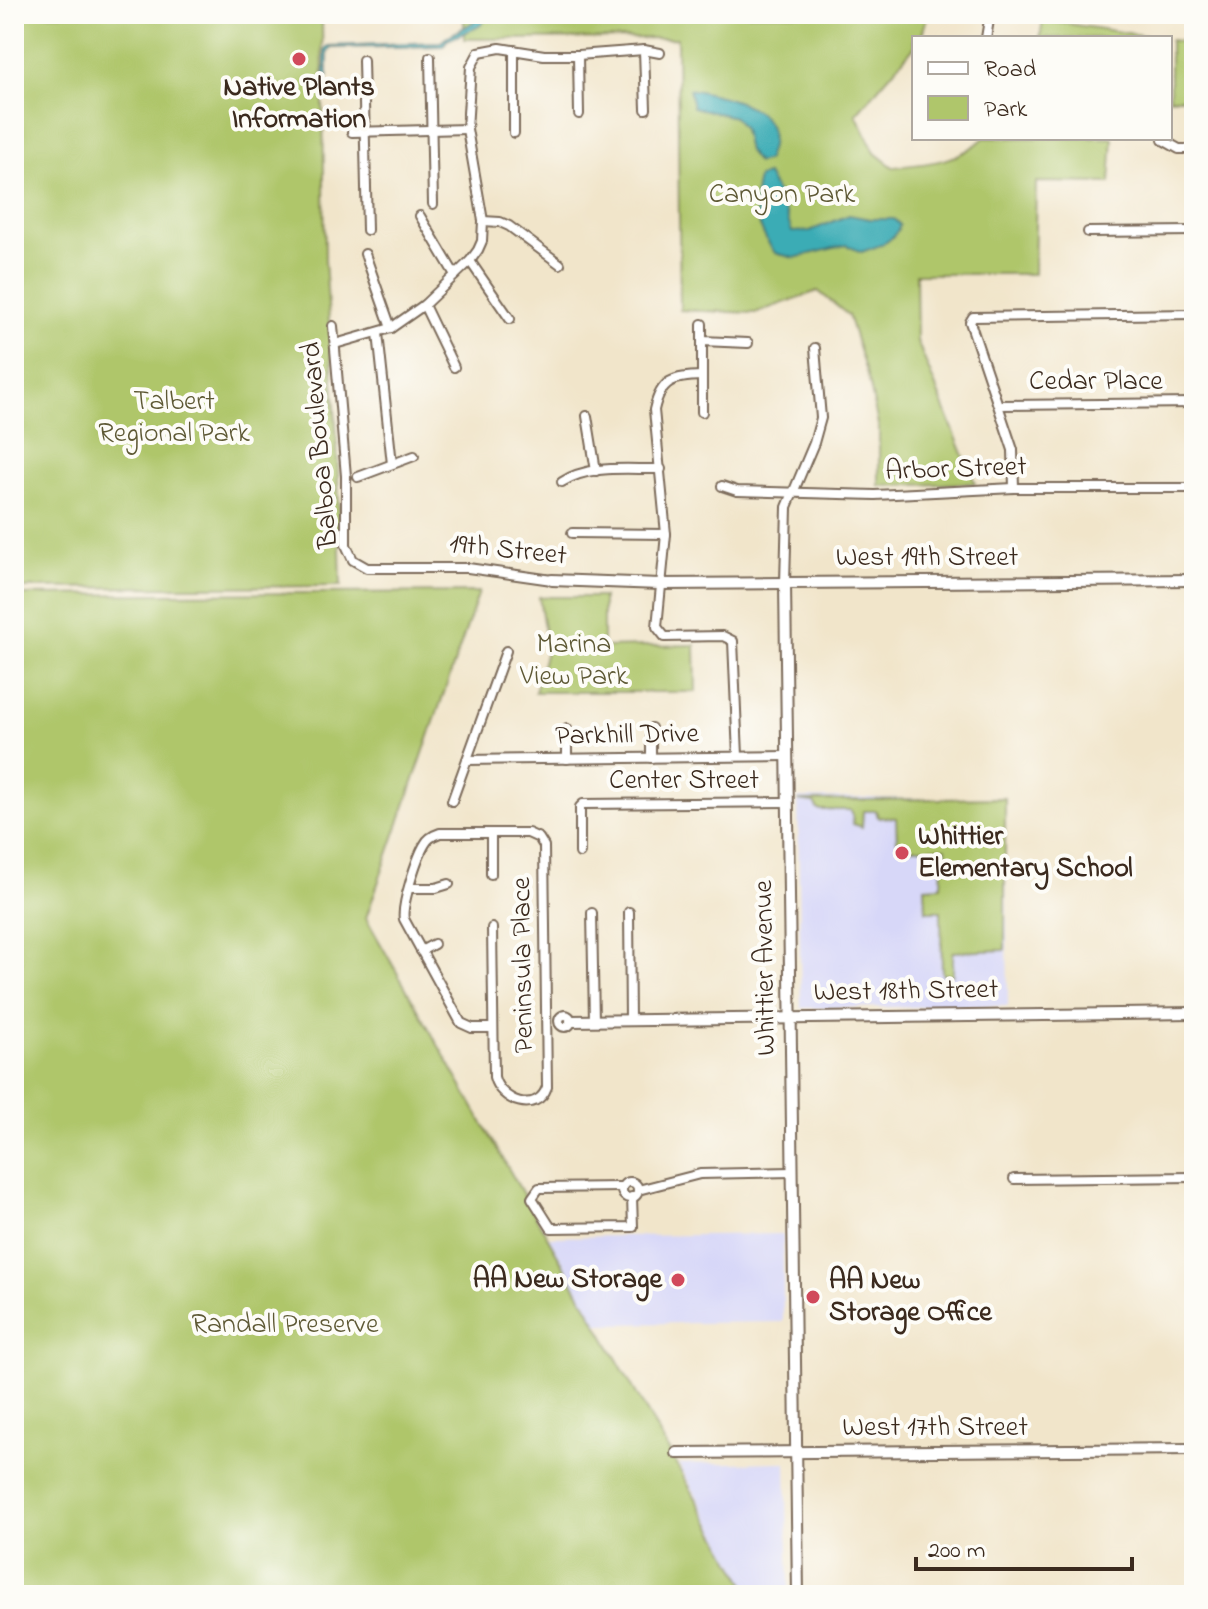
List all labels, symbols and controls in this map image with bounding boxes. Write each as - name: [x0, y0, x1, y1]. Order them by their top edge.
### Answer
- legend: [912, 36, 1172, 140]
- marker: Native Plants Information: [290, 50, 308, 68]
- text: Road: [984, 53, 1037, 88]
- place label: Native Plants Information: [223, 68, 375, 141]
- text: Park: [984, 93, 1028, 128]
- park label: Canyon Park: [709, 175, 856, 216]
- street label: Balboa Boulevard: [292, 340, 351, 551]
- street label: Cedar Place: [1029, 362, 1163, 403]
- park label: Talbert Regional Park: [98, 382, 250, 455]
- street label: Arbor Street: [885, 447, 1027, 493]
- street label: 19th Street: [447, 524, 569, 578]
- street label: West 19th Street: [836, 538, 1018, 579]
- park label: Marina View Park: [519, 625, 629, 698]
- street label: Parkhill Drive: [555, 714, 700, 758]
- street label: Center Street: [609, 761, 759, 802]
- place label: Whittier Elementary School: [918, 817, 1133, 890]
- marker: Whittier Elementary School: [893, 844, 911, 862]
- street label: Peninsula Place: [502, 876, 546, 1053]
- street label: Whittier Avenue: [744, 879, 788, 1056]
- street label: West 18th Street: [813, 970, 999, 1014]
- place label: AA New Storage: [473, 1260, 663, 1302]
- place label: AA New Storage Office: [829, 1261, 993, 1335]
- marker: AA New Storage: [669, 1271, 687, 1289]
- marker: AA New Storage Office: [804, 1288, 822, 1306]
- park label: Randall Preserve: [191, 1305, 379, 1346]
- street label: West 17th Street: [842, 1408, 1028, 1449]
- scale bar: [916, 1521, 1132, 1571]
- text: 200 m: [928, 1534, 985, 1569]

